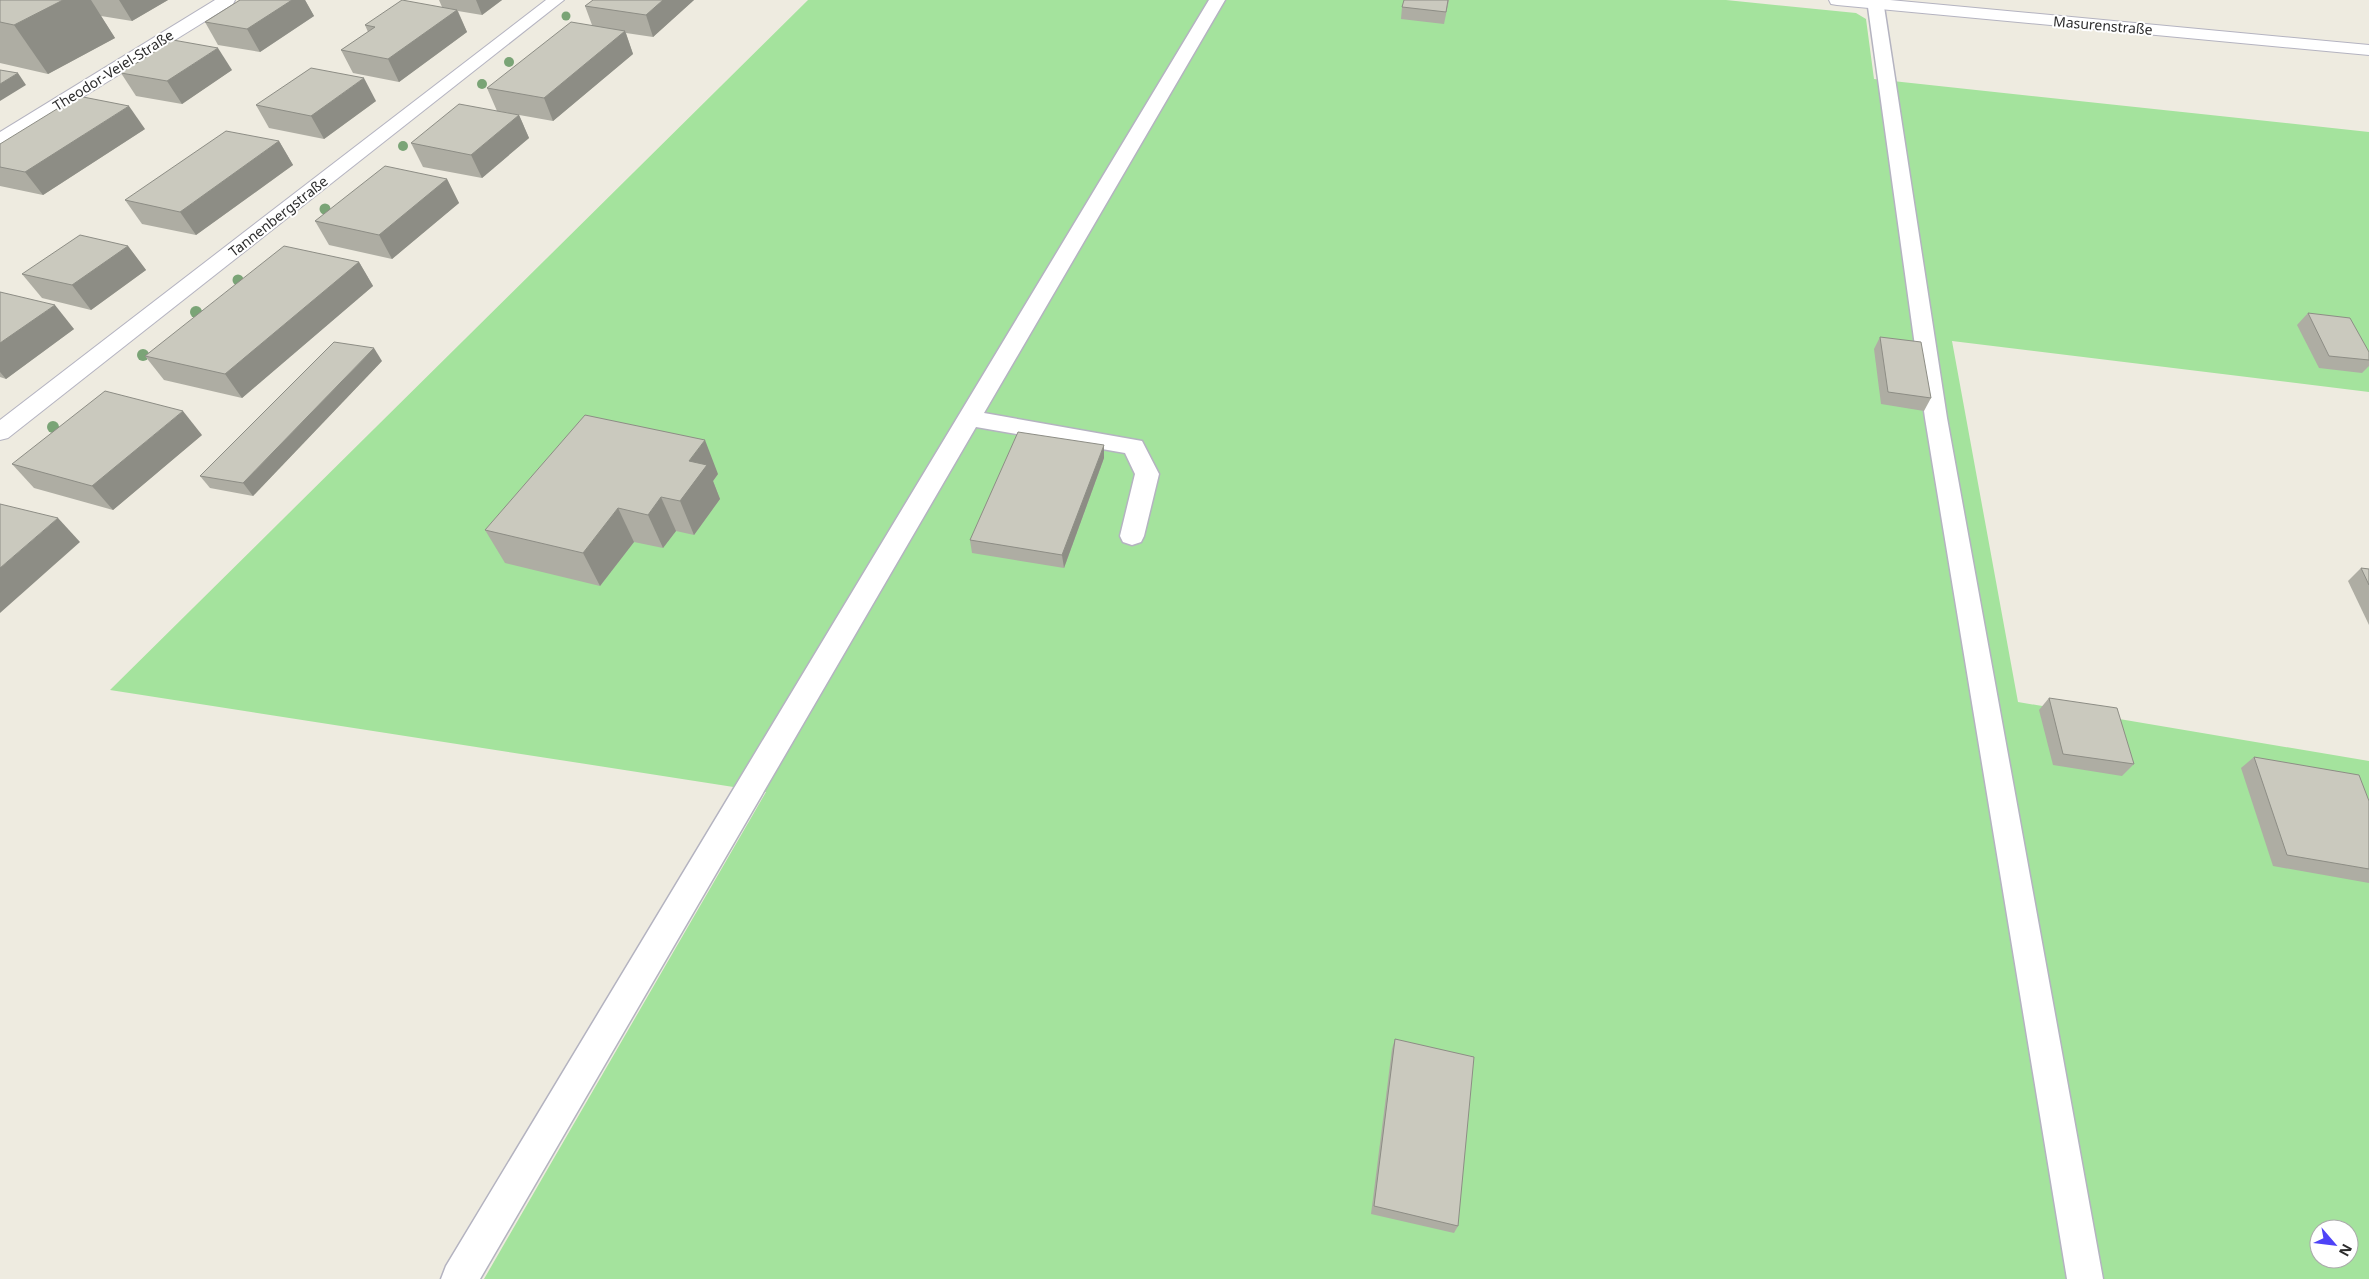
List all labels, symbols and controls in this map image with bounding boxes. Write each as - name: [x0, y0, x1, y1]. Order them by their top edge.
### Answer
- street label: Masurenstraße: [2052, 11, 2154, 39]
- street label: Theodor-Veiel-Straße: [49, 25, 177, 115]
- street label: Tannenbergstraße: [224, 171, 332, 261]
- north arrow: [2309, 1219, 2359, 1269]
- text: N: [2335, 1241, 2357, 1260]

